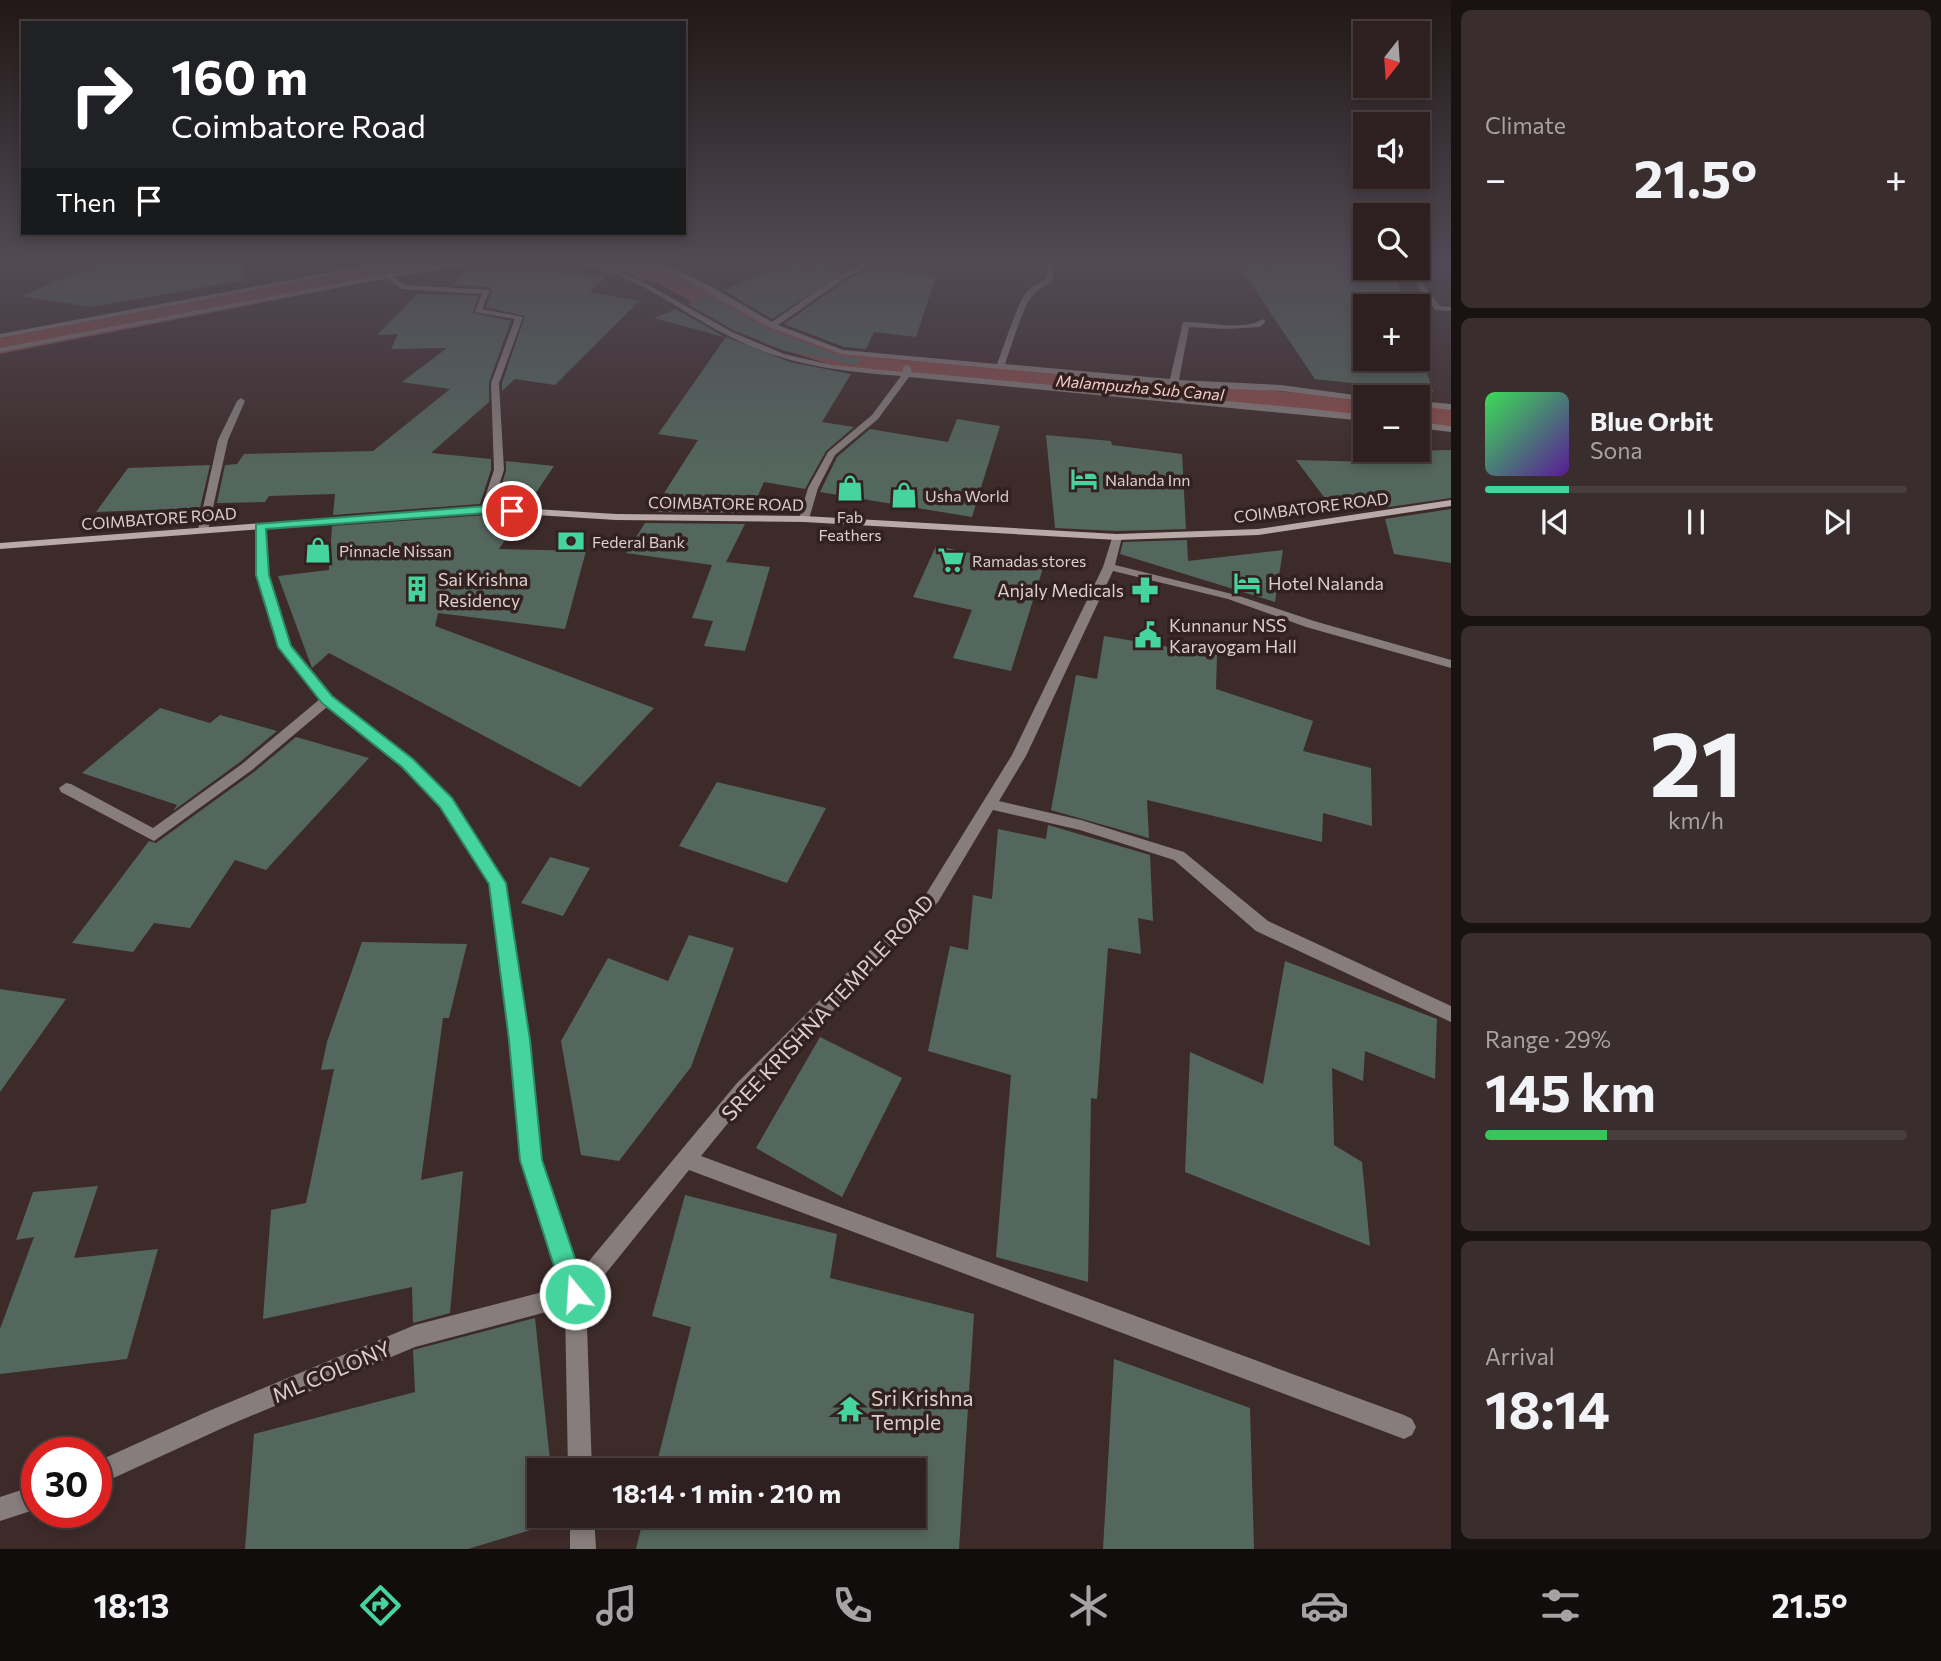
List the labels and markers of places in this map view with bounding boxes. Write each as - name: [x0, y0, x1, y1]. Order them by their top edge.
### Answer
- hotel icon: Nalanda Inn: [1069, 464, 1099, 494]
- place label: Nalanda Inn: [1105, 470, 1191, 489]
- shop icon: Fab Feathers: [835, 473, 865, 503]
- shop icon: Usha World: [889, 480, 919, 510]
- pin: [482, 481, 542, 541]
- place label: Usha World: [925, 486, 1009, 505]
- place label: Fab Feathers: [818, 507, 882, 544]
- bank icon: Federal Bank: [556, 526, 586, 556]
- place label: Federal Bank: [592, 532, 686, 551]
- shop icon: Pinnacle Nissan: [303, 535, 333, 565]
- place label: Pinnacle Nissan: [339, 541, 452, 560]
- supermarket icon: Ramadas stores: [936, 545, 966, 575]
- place label: Ramadas stores: [972, 551, 1086, 570]
- place label: Sai Krishna Residency: [438, 568, 528, 611]
- hotel icon: Hotel Nalanda: [1232, 568, 1262, 598]
- place label: Hotel Nalanda: [1268, 572, 1384, 594]
- building icon: Sai Krishna Residency: [402, 574, 432, 604]
- pharmacy icon: Anjaly Medicals: [1130, 575, 1160, 605]
- place label: Anjaly Medicals: [997, 579, 1124, 601]
- place label: Kunnanur NSS Karayogam Hall: [1169, 614, 1297, 657]
- public building icon: Kunnanur NSS Karayogam Hall: [1133, 620, 1163, 650]
- place label: Sri Krishna Temple: [871, 1385, 974, 1434]
- temple icon: Sri Krishna Temple: [835, 1394, 865, 1424]

